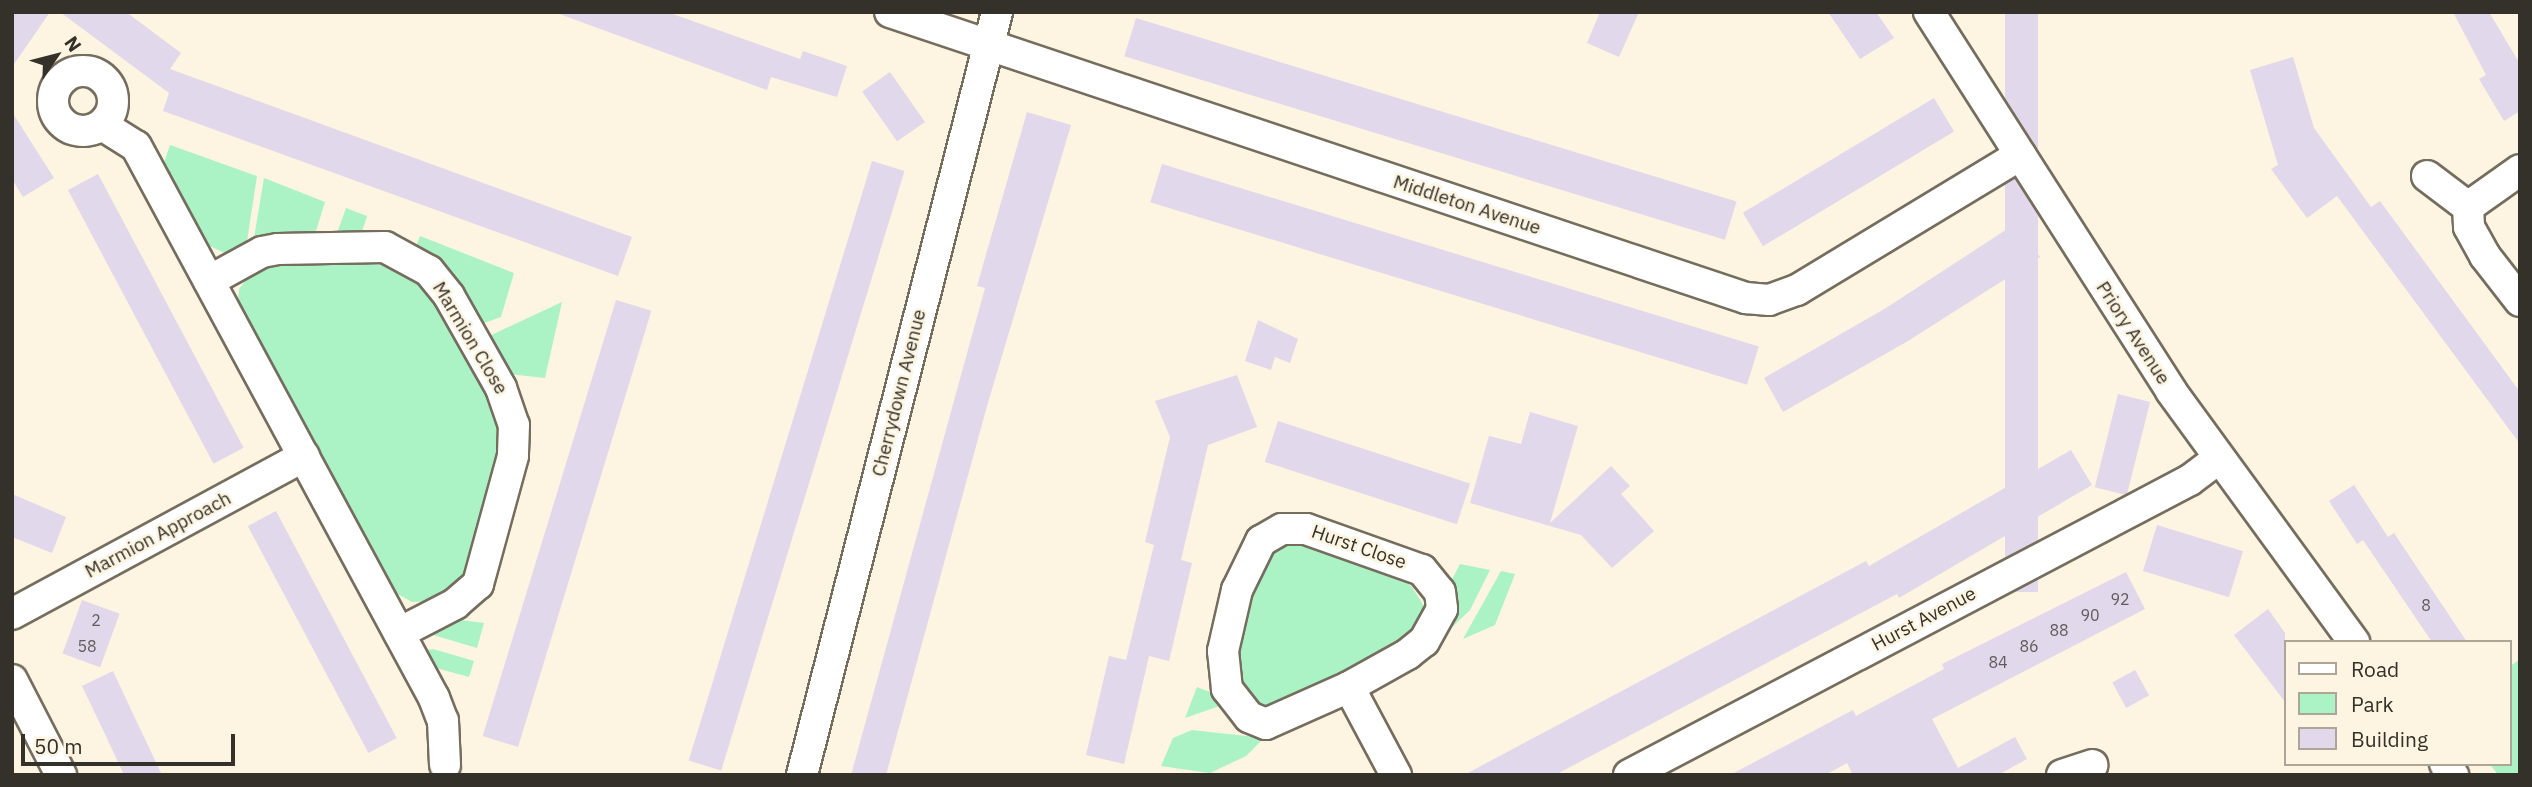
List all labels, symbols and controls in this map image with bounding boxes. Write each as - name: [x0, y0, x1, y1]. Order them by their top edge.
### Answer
- north arrow: [21, 21, 91, 91]
- text: N: [59, 31, 87, 56]
- street label: Middleton Avenue: [1390, 170, 1544, 240]
- street label: Priory Avenue: [2091, 277, 2175, 389]
- street label: Marmion Close: [427, 278, 513, 398]
- street label: Cherrydown Avenue: [867, 307, 931, 479]
- street label: Marmion Approach: [81, 487, 235, 583]
- street label: Hurst Close: [1309, 520, 1409, 574]
- street label: Hurst Avenue: [1868, 582, 1980, 656]
- house number: 92: [2110, 589, 2130, 609]
- house number: 8: [2421, 595, 2431, 615]
- house number: 90: [2080, 605, 2100, 625]
- house number: 2: [91, 610, 101, 630]
- house number: 88: [2049, 620, 2069, 640]
- house number: 58: [77, 636, 97, 656]
- house number: 86: [2019, 636, 2039, 656]
- legend: [2284, 640, 2511, 766]
- house number: 84: [1988, 652, 2008, 672]
- text: Road: [2351, 655, 2399, 683]
- text: Park: [2351, 690, 2394, 718]
- scale bar: [24, 720, 238, 764]
- text: Building: [2351, 725, 2428, 753]
- text: 50 m: [34, 732, 83, 760]

